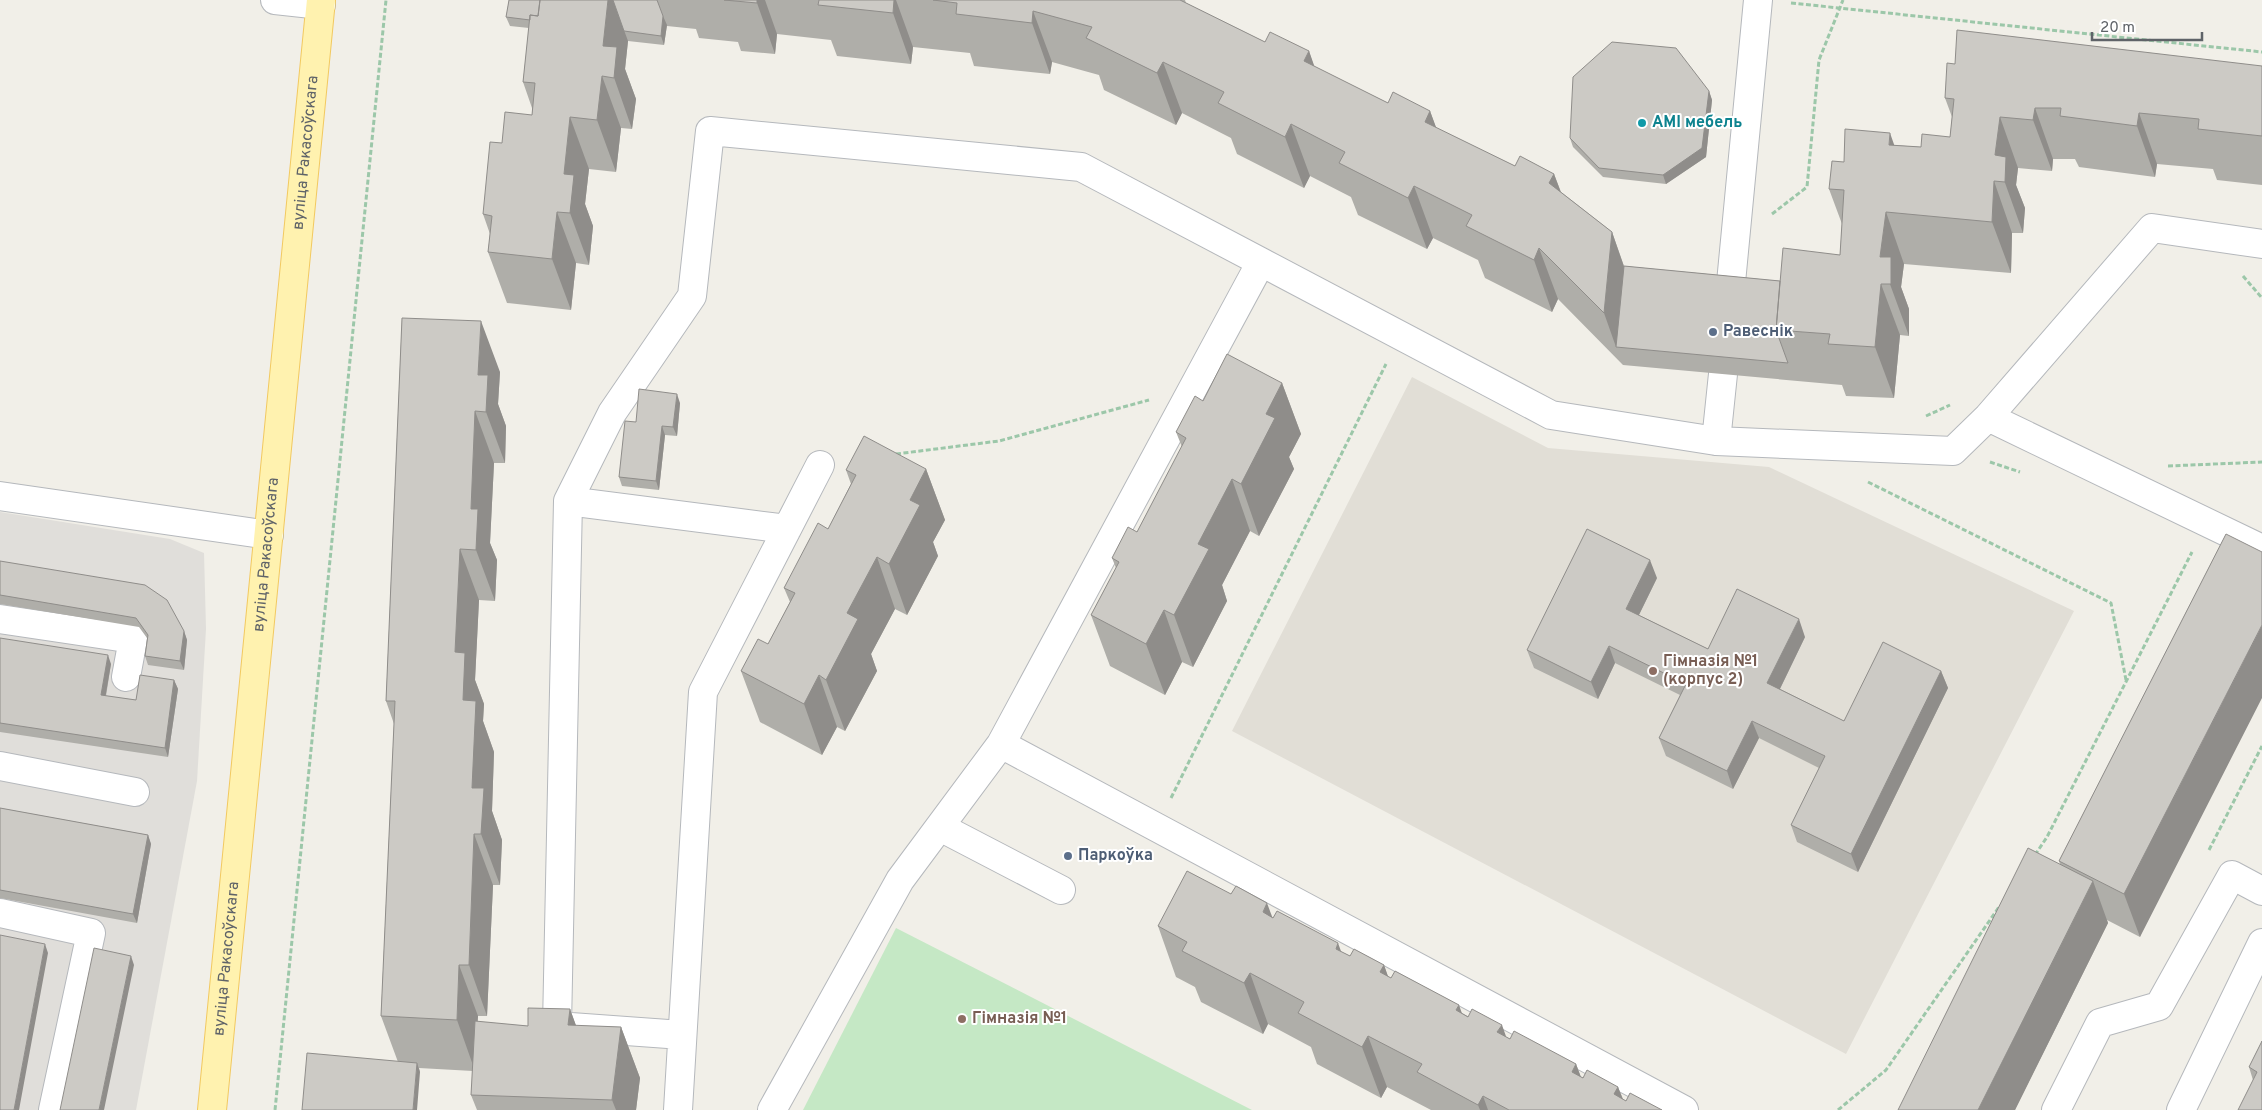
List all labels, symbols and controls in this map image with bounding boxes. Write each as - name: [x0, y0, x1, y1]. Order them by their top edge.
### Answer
- scale bar: [2092, 10, 2202, 42]
- text: 20 m: [2100, 19, 2135, 38]
- street label: вуліца Ракасоўскага: [288, 74, 324, 231]
- place label: AMI мебель: [1652, 113, 1742, 133]
- marker: AMI мебель: [1636, 117, 1648, 129]
- place label: Равеснік: [1723, 322, 1793, 342]
- marker: Равеснік: [1707, 326, 1719, 338]
- street label: вуліца Ракасоўскага: [249, 476, 284, 633]
- place label: Гімназія №1 (корпус 2): [1663, 652, 1758, 690]
- marker: Гімназія №1 (корпус 2): [1647, 665, 1659, 677]
- place label: Паркоўка: [1078, 846, 1153, 866]
- marker: Паркоўка: [1062, 850, 1074, 862]
- street label: вуліца Ракасоўскага: [209, 881, 244, 1037]
- place label: Гімназія №1: [972, 1009, 1067, 1029]
- marker: Гімназія №1: [956, 1013, 968, 1025]

